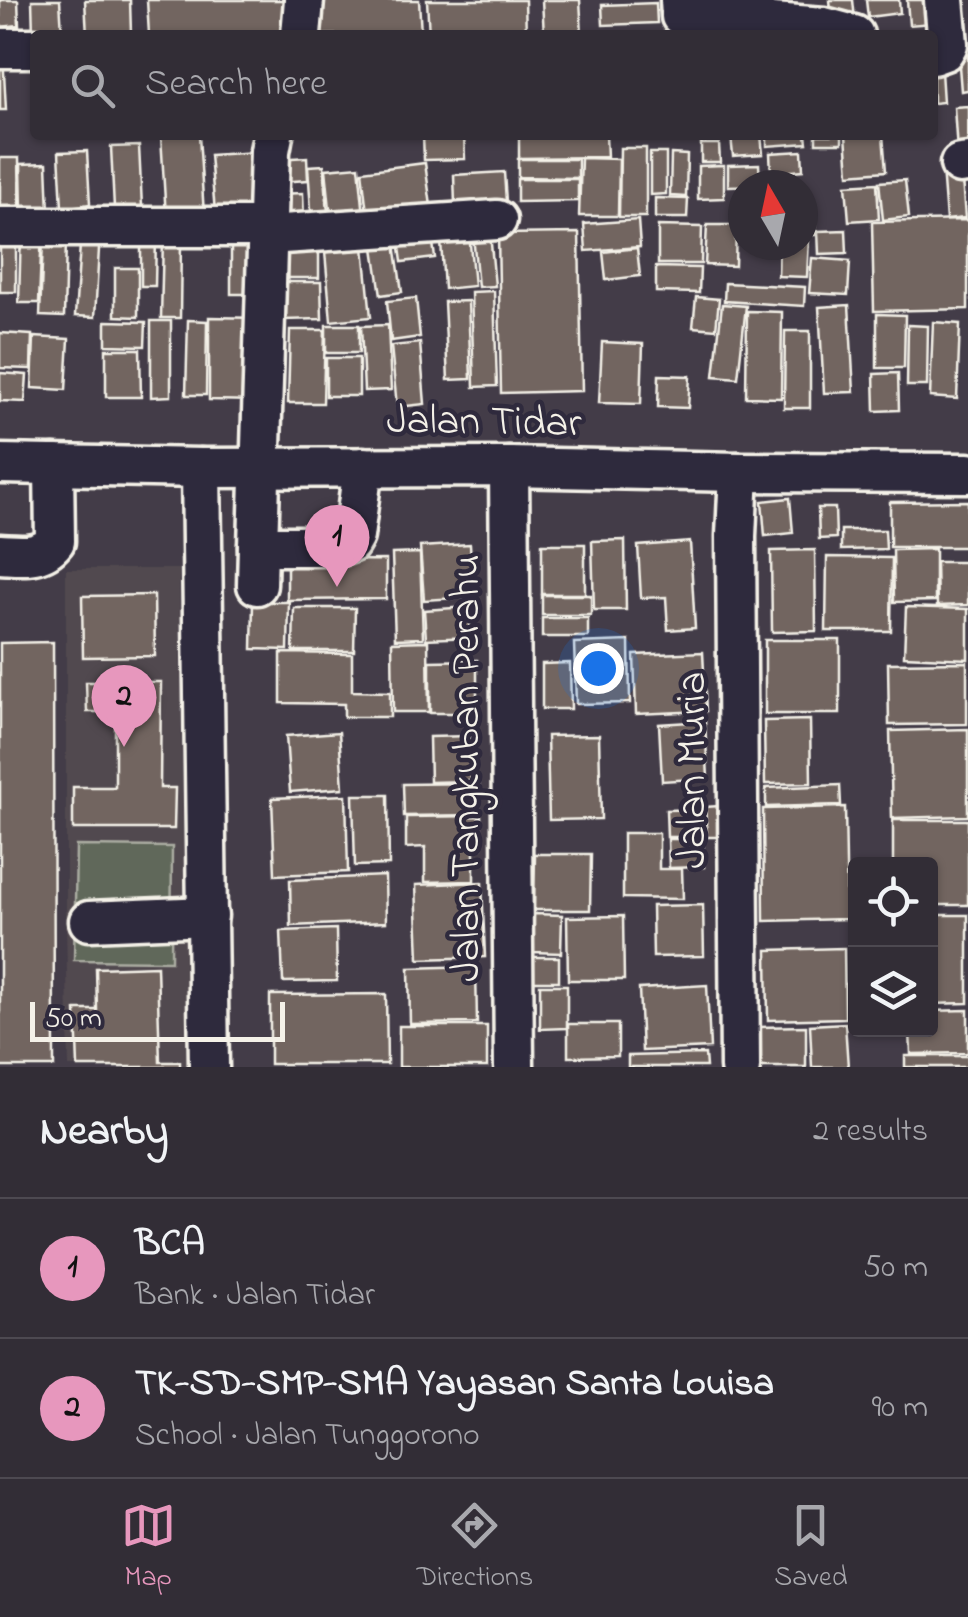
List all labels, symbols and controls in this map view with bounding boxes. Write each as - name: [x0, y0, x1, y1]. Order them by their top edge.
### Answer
- search box: [30, 30, 938, 140]
- text: Search here: [145, 57, 327, 113]
- icon: search: [65, 58, 120, 113]
- north arrow: [728, 170, 818, 260]
- street label: Jalan Tidar: [386, 391, 583, 455]
- pin: 1: [304, 504, 370, 587]
- street label: Jalan Tangkuban Perahu: [437, 554, 498, 982]
- your location: [573, 643, 624, 694]
- pin: 2: [92, 664, 156, 747]
- street label: Jalan Muria: [663, 672, 724, 868]
- map controls: [848, 857, 938, 1037]
- button: locate: [848, 857, 938, 947]
- button: layers: [848, 947, 938, 1037]
- scale bar: [30, 997, 285, 1042]
- text: 50 m: [45, 999, 102, 1040]
- text: Nearby: [40, 1102, 168, 1163]
- text: 2 results: [813, 1109, 928, 1156]
- text: BCA: [135, 1217, 205, 1273]
- text: 1: [67, 1245, 78, 1292]
- text: 50 m: [863, 1245, 928, 1292]
- text: Bank · Jalan Tidar: [135, 1273, 375, 1320]
- text: TK-SD-SMP-SMA Yayasan Santa Louisa: [135, 1357, 774, 1413]
- text: 2: [65, 1385, 80, 1432]
- text: 90 m: [872, 1385, 928, 1432]
- text: School · Jalan Tunggorono: [135, 1413, 480, 1460]
- tab: Map: [121, 1498, 176, 1599]
- tab: Directions: [417, 1498, 533, 1599]
- tab: Saved: [774, 1498, 847, 1599]

